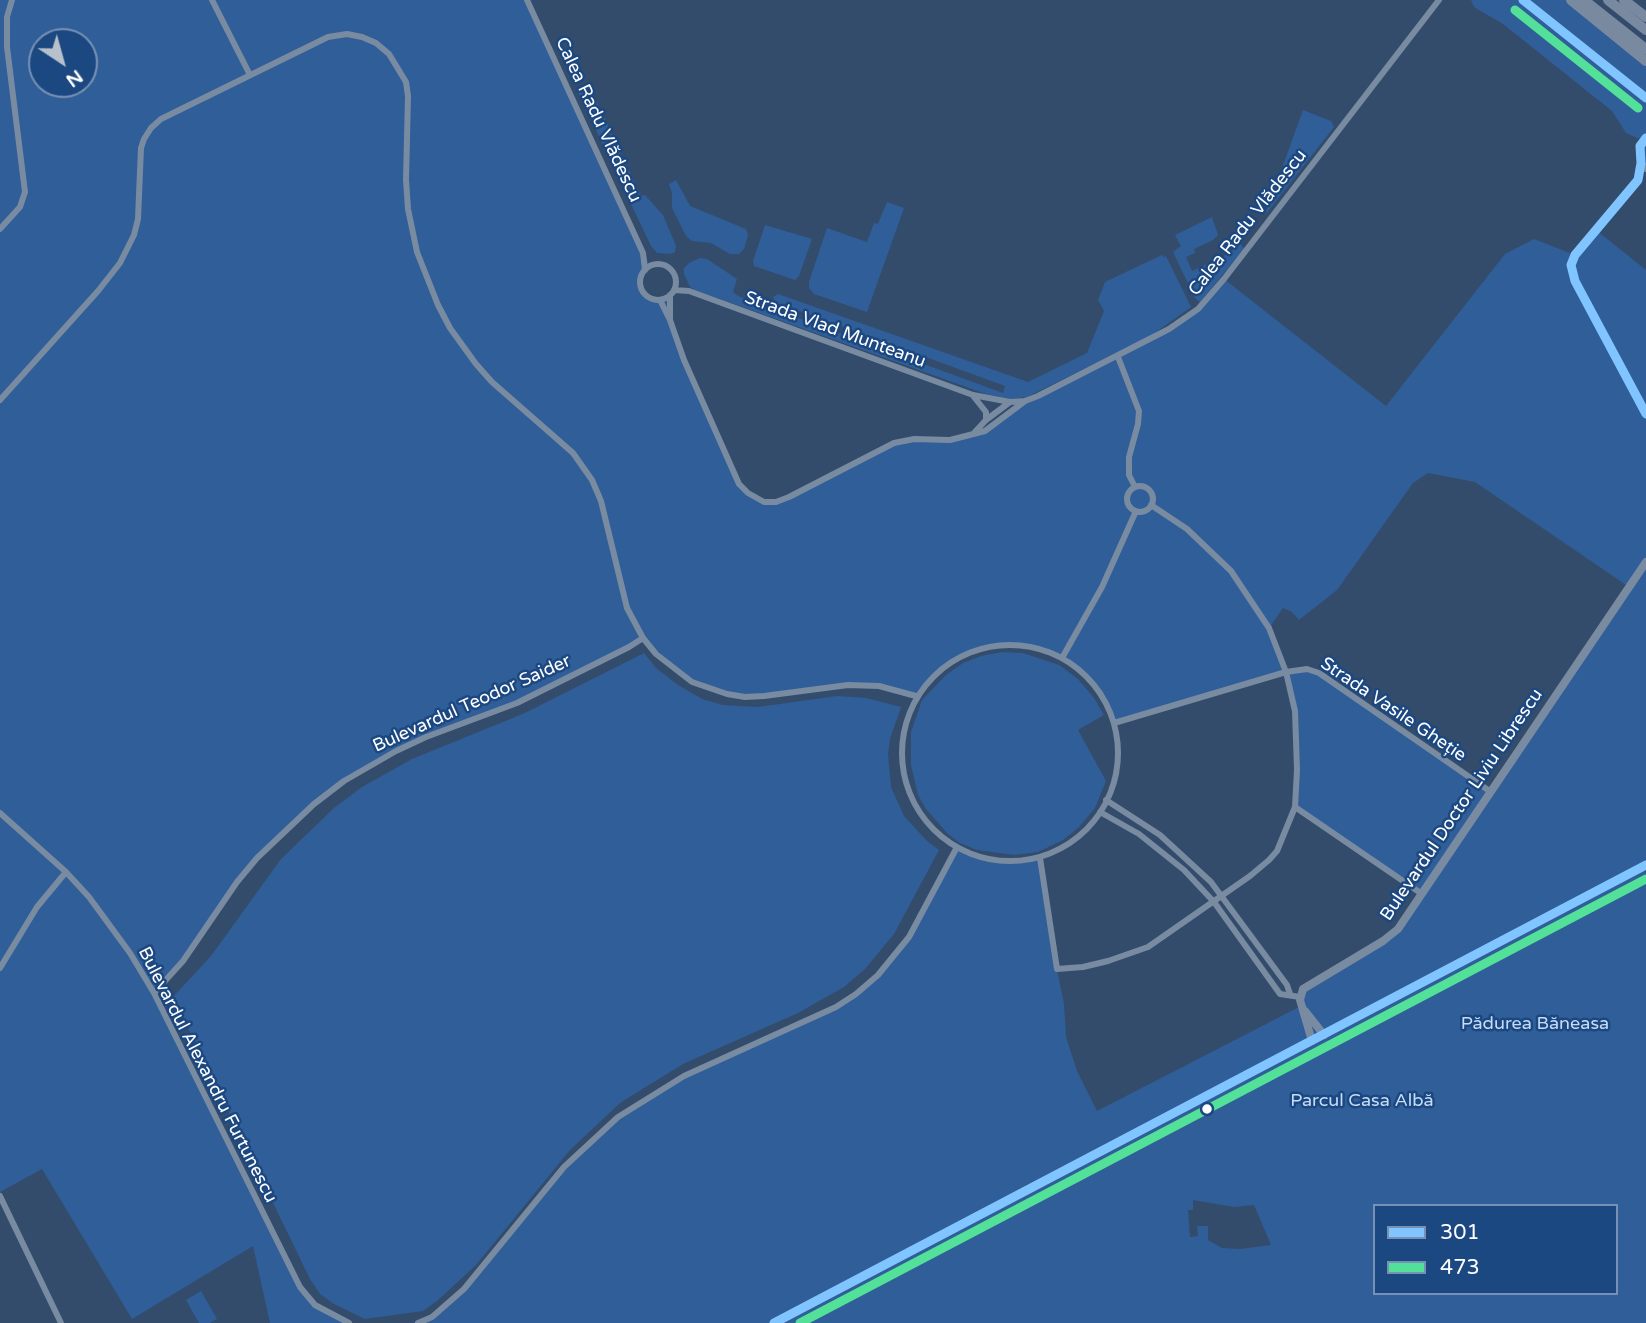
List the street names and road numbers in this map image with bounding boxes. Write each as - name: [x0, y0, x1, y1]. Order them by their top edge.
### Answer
- street label: Calea Radu Vlădescu: [550, 34, 646, 206]
- street label: Calea Radu Vlădescu: [1184, 146, 1312, 300]
- street label: Strada Vlad Munteanu: [741, 287, 929, 373]
- street label: Bulevardul Teodor Saider: [370, 651, 574, 757]
- street label: Strada Vasile Gheție: [1316, 653, 1470, 767]
- street label: Bulevardul Doctor Liviu Librescu: [1376, 685, 1548, 925]
- street label: Bulevardul Alexandru Furtunescu: [133, 943, 281, 1207]

